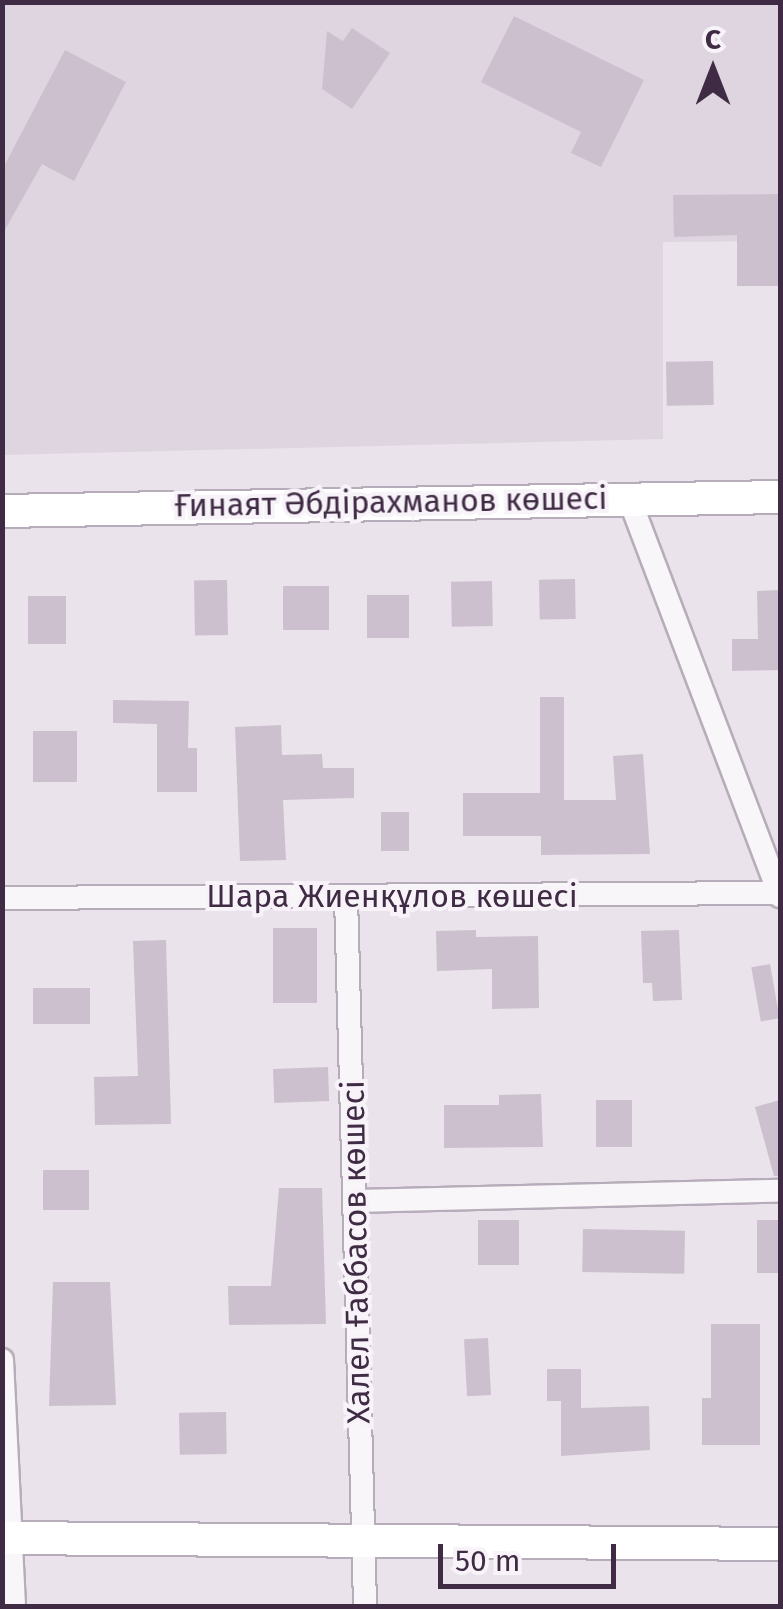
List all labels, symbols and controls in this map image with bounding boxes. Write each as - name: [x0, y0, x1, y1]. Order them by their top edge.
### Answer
- north arrow: [663, 20, 763, 120]
- text: С: [705, 23, 721, 56]
- street label: Ғинаят Әбдірахманов көшесі: [174, 479, 608, 525]
- street label: Шара Жиенқұлов көшесі: [206, 877, 578, 915]
- street label: Халел Ғаббасов көшесі: [334, 1080, 378, 1424]
- scale bar: [443, 1524, 620, 1586]
- text: 50 m: [455, 1543, 520, 1579]

